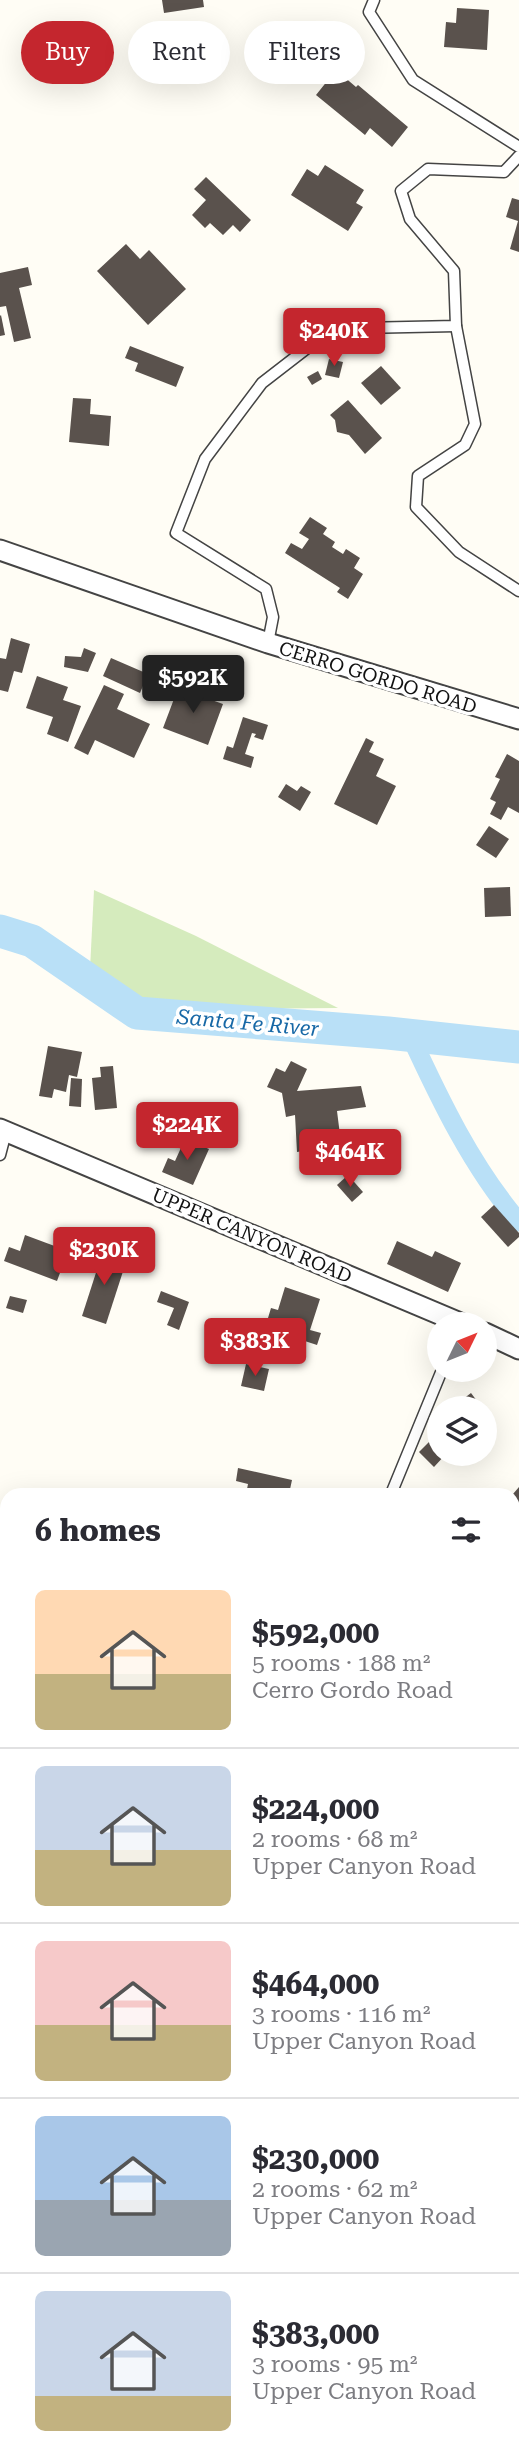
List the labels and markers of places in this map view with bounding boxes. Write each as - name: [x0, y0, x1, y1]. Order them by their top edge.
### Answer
- pin: $240K: [285, 308, 383, 368]
- pin: $592K: [144, 656, 242, 715]
- pin: $224K: [138, 1102, 236, 1162]
- pin: $464K: [301, 1130, 399, 1189]
- pin: $230K: [55, 1228, 153, 1287]
- pin: $383K: [206, 1318, 304, 1378]

